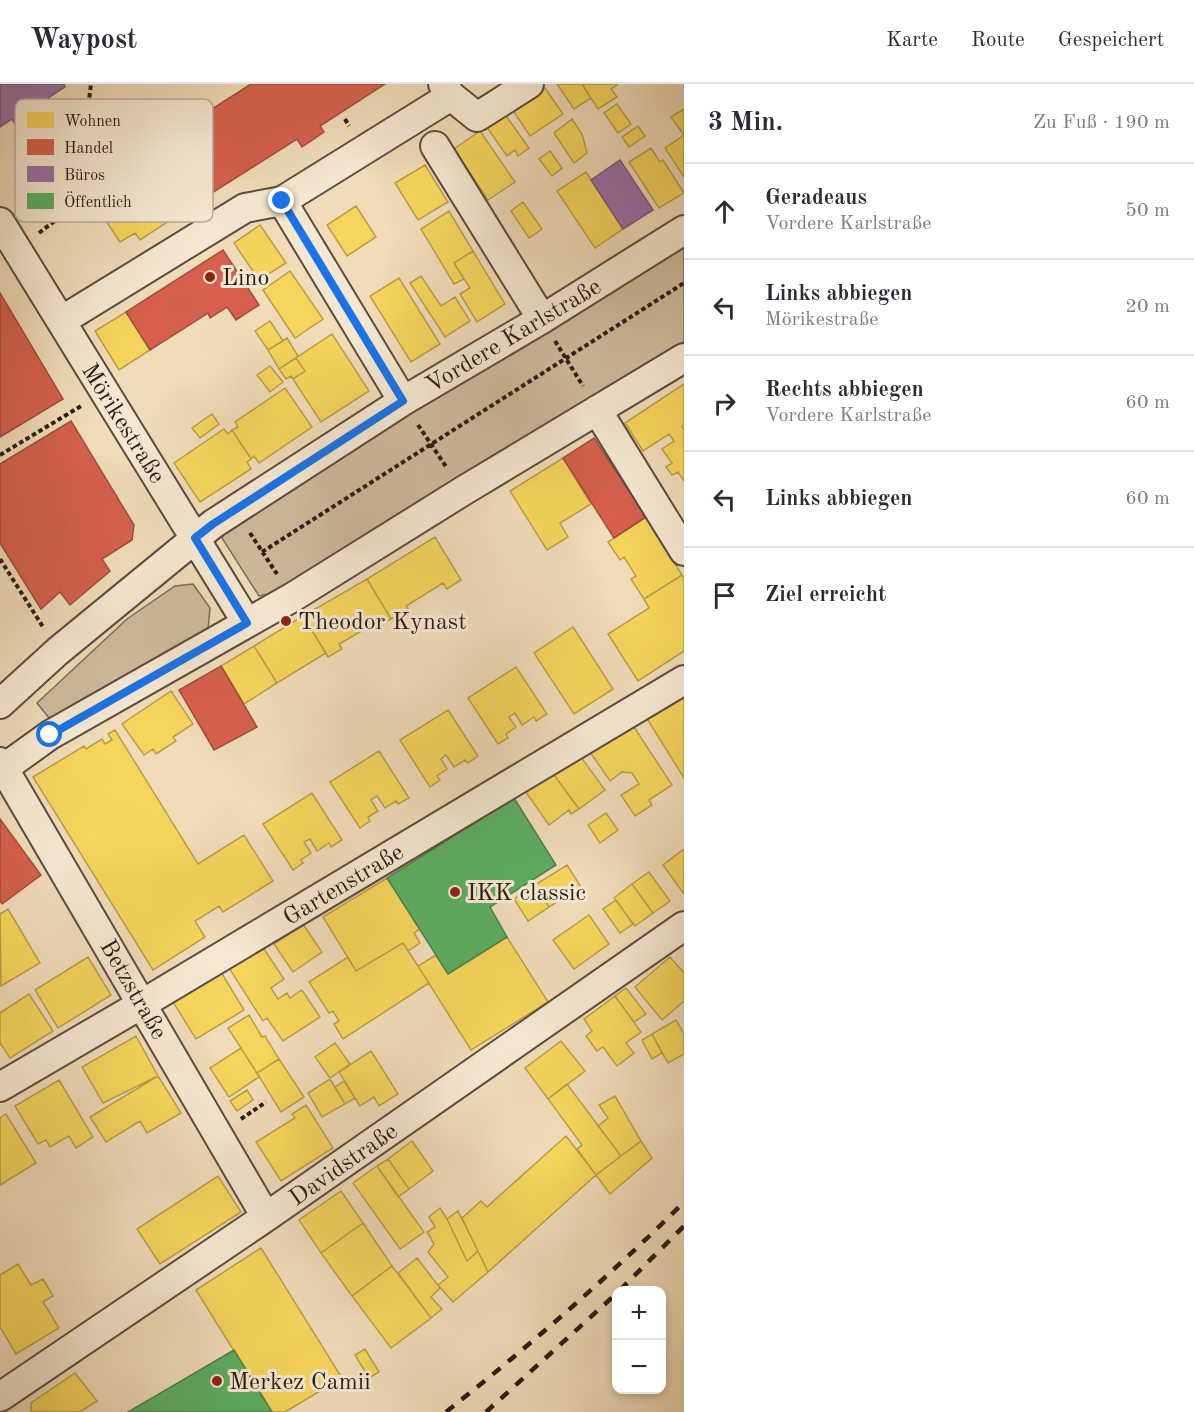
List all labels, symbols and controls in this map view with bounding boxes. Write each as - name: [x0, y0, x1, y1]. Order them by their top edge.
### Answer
- text: Waypost: [30, 27, 137, 55]
- text: Karte: [886, 30, 938, 51]
- text: Route: [971, 30, 1025, 51]
- text: Gespeichert: [1058, 30, 1164, 51]
- legend: [15, 99, 213, 222]
- text: 3 Min.: [708, 110, 783, 136]
- text: Zu Fuß · 190 m: [1033, 113, 1170, 133]
- text: Wohnen: [64, 114, 121, 130]
- text: Handel: [64, 141, 113, 157]
- text: Büros: [64, 168, 105, 184]
- route end: [268, 187, 294, 213]
- text: Geradeaus: [765, 187, 867, 209]
- text: Öffentlich: [64, 191, 132, 211]
- icon: ahead: [708, 195, 741, 228]
- text: 50 m: [1125, 201, 1170, 221]
- text: Vordere Karlstraße: [765, 214, 931, 234]
- place label: Lino: [222, 267, 269, 291]
- marker: Lino: [203, 270, 217, 284]
- street label: Vordere Karlstraße: [422, 275, 606, 398]
- text: Links abbiegen: [765, 283, 913, 305]
- icon: left: [708, 291, 741, 324]
- text: 20 m: [1125, 297, 1170, 317]
- text: Mörikestraße: [765, 310, 878, 330]
- street label: Mörikestraße: [76, 360, 169, 488]
- text: Rechts abbiegen: [765, 379, 924, 401]
- icon: right: [708, 387, 741, 420]
- text: 60 m: [1125, 393, 1170, 413]
- text: Vordere Karlstraße: [765, 406, 931, 426]
- icon: left: [708, 483, 741, 516]
- text: Links abbiegen: [765, 488, 913, 510]
- text: 60 m: [1125, 489, 1170, 509]
- icon: arrive: [708, 579, 741, 612]
- text: Ziel erreicht: [765, 584, 886, 606]
- place label: Theodor Kynast: [298, 611, 467, 635]
- marker: Theodor Kynast: [279, 614, 293, 628]
- route start: [36, 721, 62, 747]
- street label: Gartenstraße: [280, 841, 408, 931]
- place label: IKK classic: [467, 882, 586, 906]
- marker: IKK classic: [448, 885, 462, 899]
- street label: Betzstraße: [94, 936, 170, 1044]
- street label: Davidstraße: [286, 1120, 403, 1212]
- map controls: [612, 1286, 666, 1394]
- button: +: [612, 1286, 666, 1340]
- button: −: [612, 1340, 666, 1394]
- place label: Merkez Camii: [229, 1371, 371, 1395]
- marker: Merkez Camii: [210, 1374, 224, 1388]

